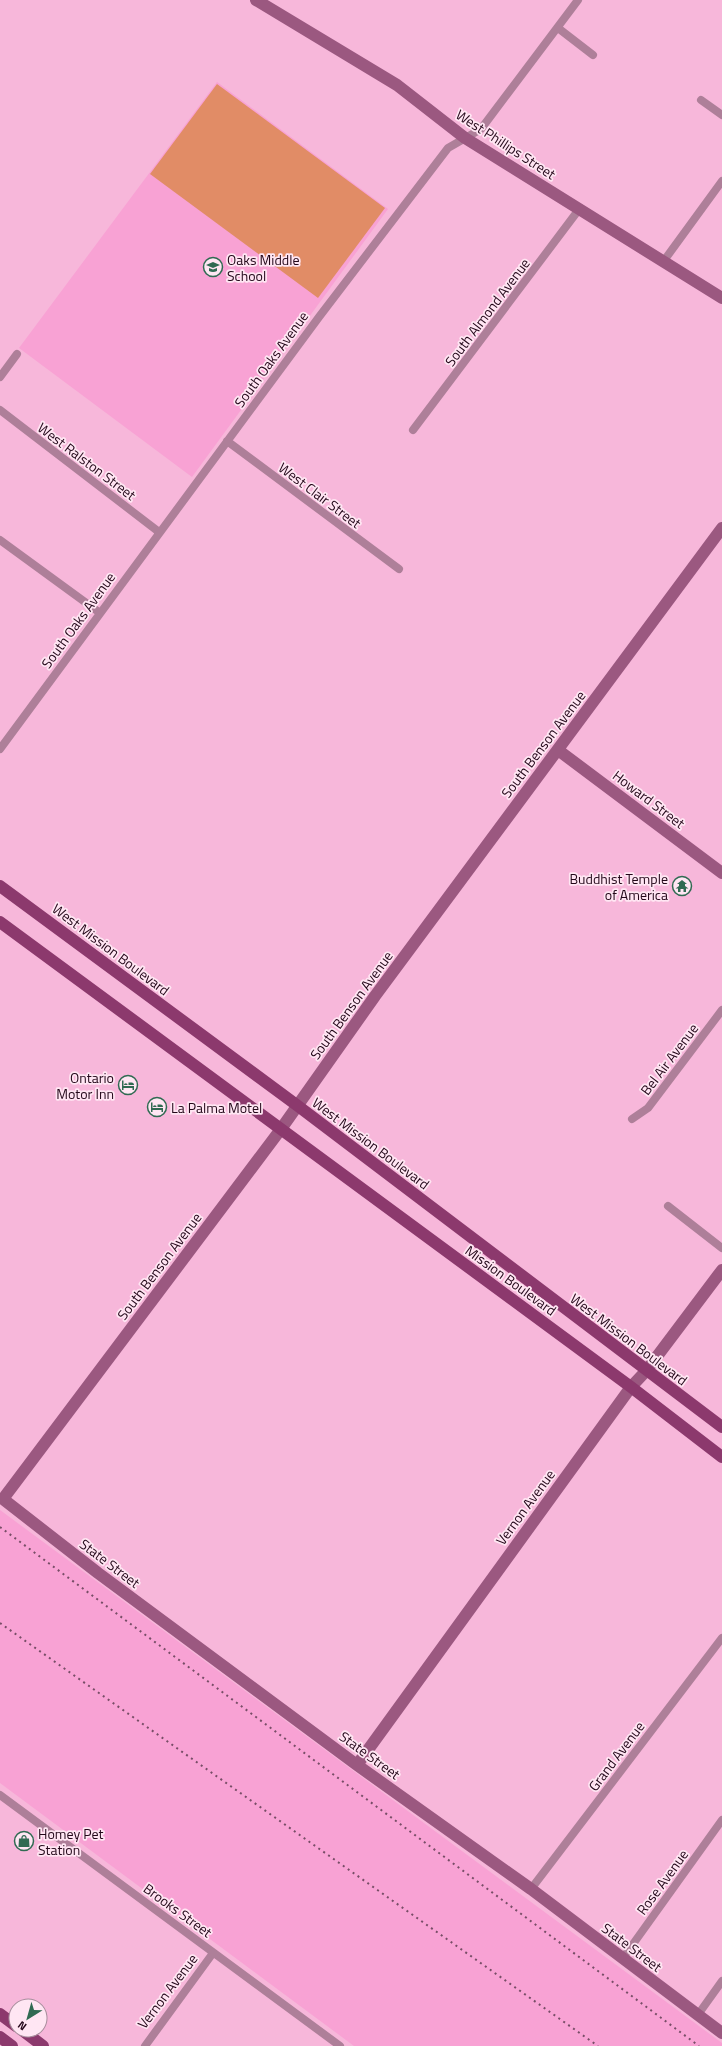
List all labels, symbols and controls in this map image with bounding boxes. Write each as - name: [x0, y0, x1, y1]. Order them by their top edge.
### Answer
- street label: West Phillips Street: [452, 104, 560, 184]
- place label: Oaks Middle School: [227, 249, 300, 286]
- street label: South Almond Avenue: [439, 254, 535, 370]
- school or university icon: Oaks Middle School: [202, 256, 224, 278]
- street label: South Oaks Avenue: [229, 307, 313, 411]
- street label: West Ralston Street: [34, 417, 141, 505]
- street label: West Clair Street: [274, 457, 366, 533]
- street label: South Oaks Avenue: [36, 568, 120, 672]
- street label: South Benson Avenue: [496, 686, 590, 802]
- street label: Howard Street: [609, 765, 690, 833]
- place label: Buddhist Temple of America: [569, 868, 668, 905]
- temple icon: Buddhist Temple of America: [671, 875, 693, 897]
- street label: West Mission Boulevard: [48, 898, 174, 1000]
- street label: South Benson Avenue: [304, 946, 398, 1064]
- street label: Bel Air Avenue: [635, 1019, 703, 1099]
- place label: Ontario Motor Inn: [56, 1067, 114, 1104]
- hotel icon: Ontario Motor Inn: [117, 1074, 139, 1096]
- street label: West Mission Boulevard: [308, 1092, 434, 1194]
- hotel icon: La Palma Motel: [146, 1096, 168, 1118]
- place label: La Palma Motel: [171, 1097, 262, 1118]
- street label: South Benson Avenue: [112, 1208, 206, 1324]
- street label: Mission Boulevard: [461, 1240, 561, 1320]
- street label: West Mission Boulevard: [566, 1288, 692, 1390]
- street label: Vernon Avenue: [490, 1465, 560, 1549]
- street label: State Street: [76, 1533, 145, 1593]
- street label: Grand Avenue: [583, 1717, 649, 1795]
- street label: State Street: [335, 1726, 405, 1784]
- place label: Homey Pet Station: [38, 1823, 104, 1860]
- shop icon: Homey Pet Station: [13, 1830, 35, 1852]
- street label: Rose Avenue: [631, 1845, 693, 1919]
- street label: Brooks Street: [139, 1878, 217, 1942]
- street label: State Street: [598, 1917, 667, 1977]
- street label: Vernon Avenue: [132, 1949, 202, 2033]
- north arrow: [8, 1998, 48, 2038]
- text: N: [14, 2017, 30, 2035]

